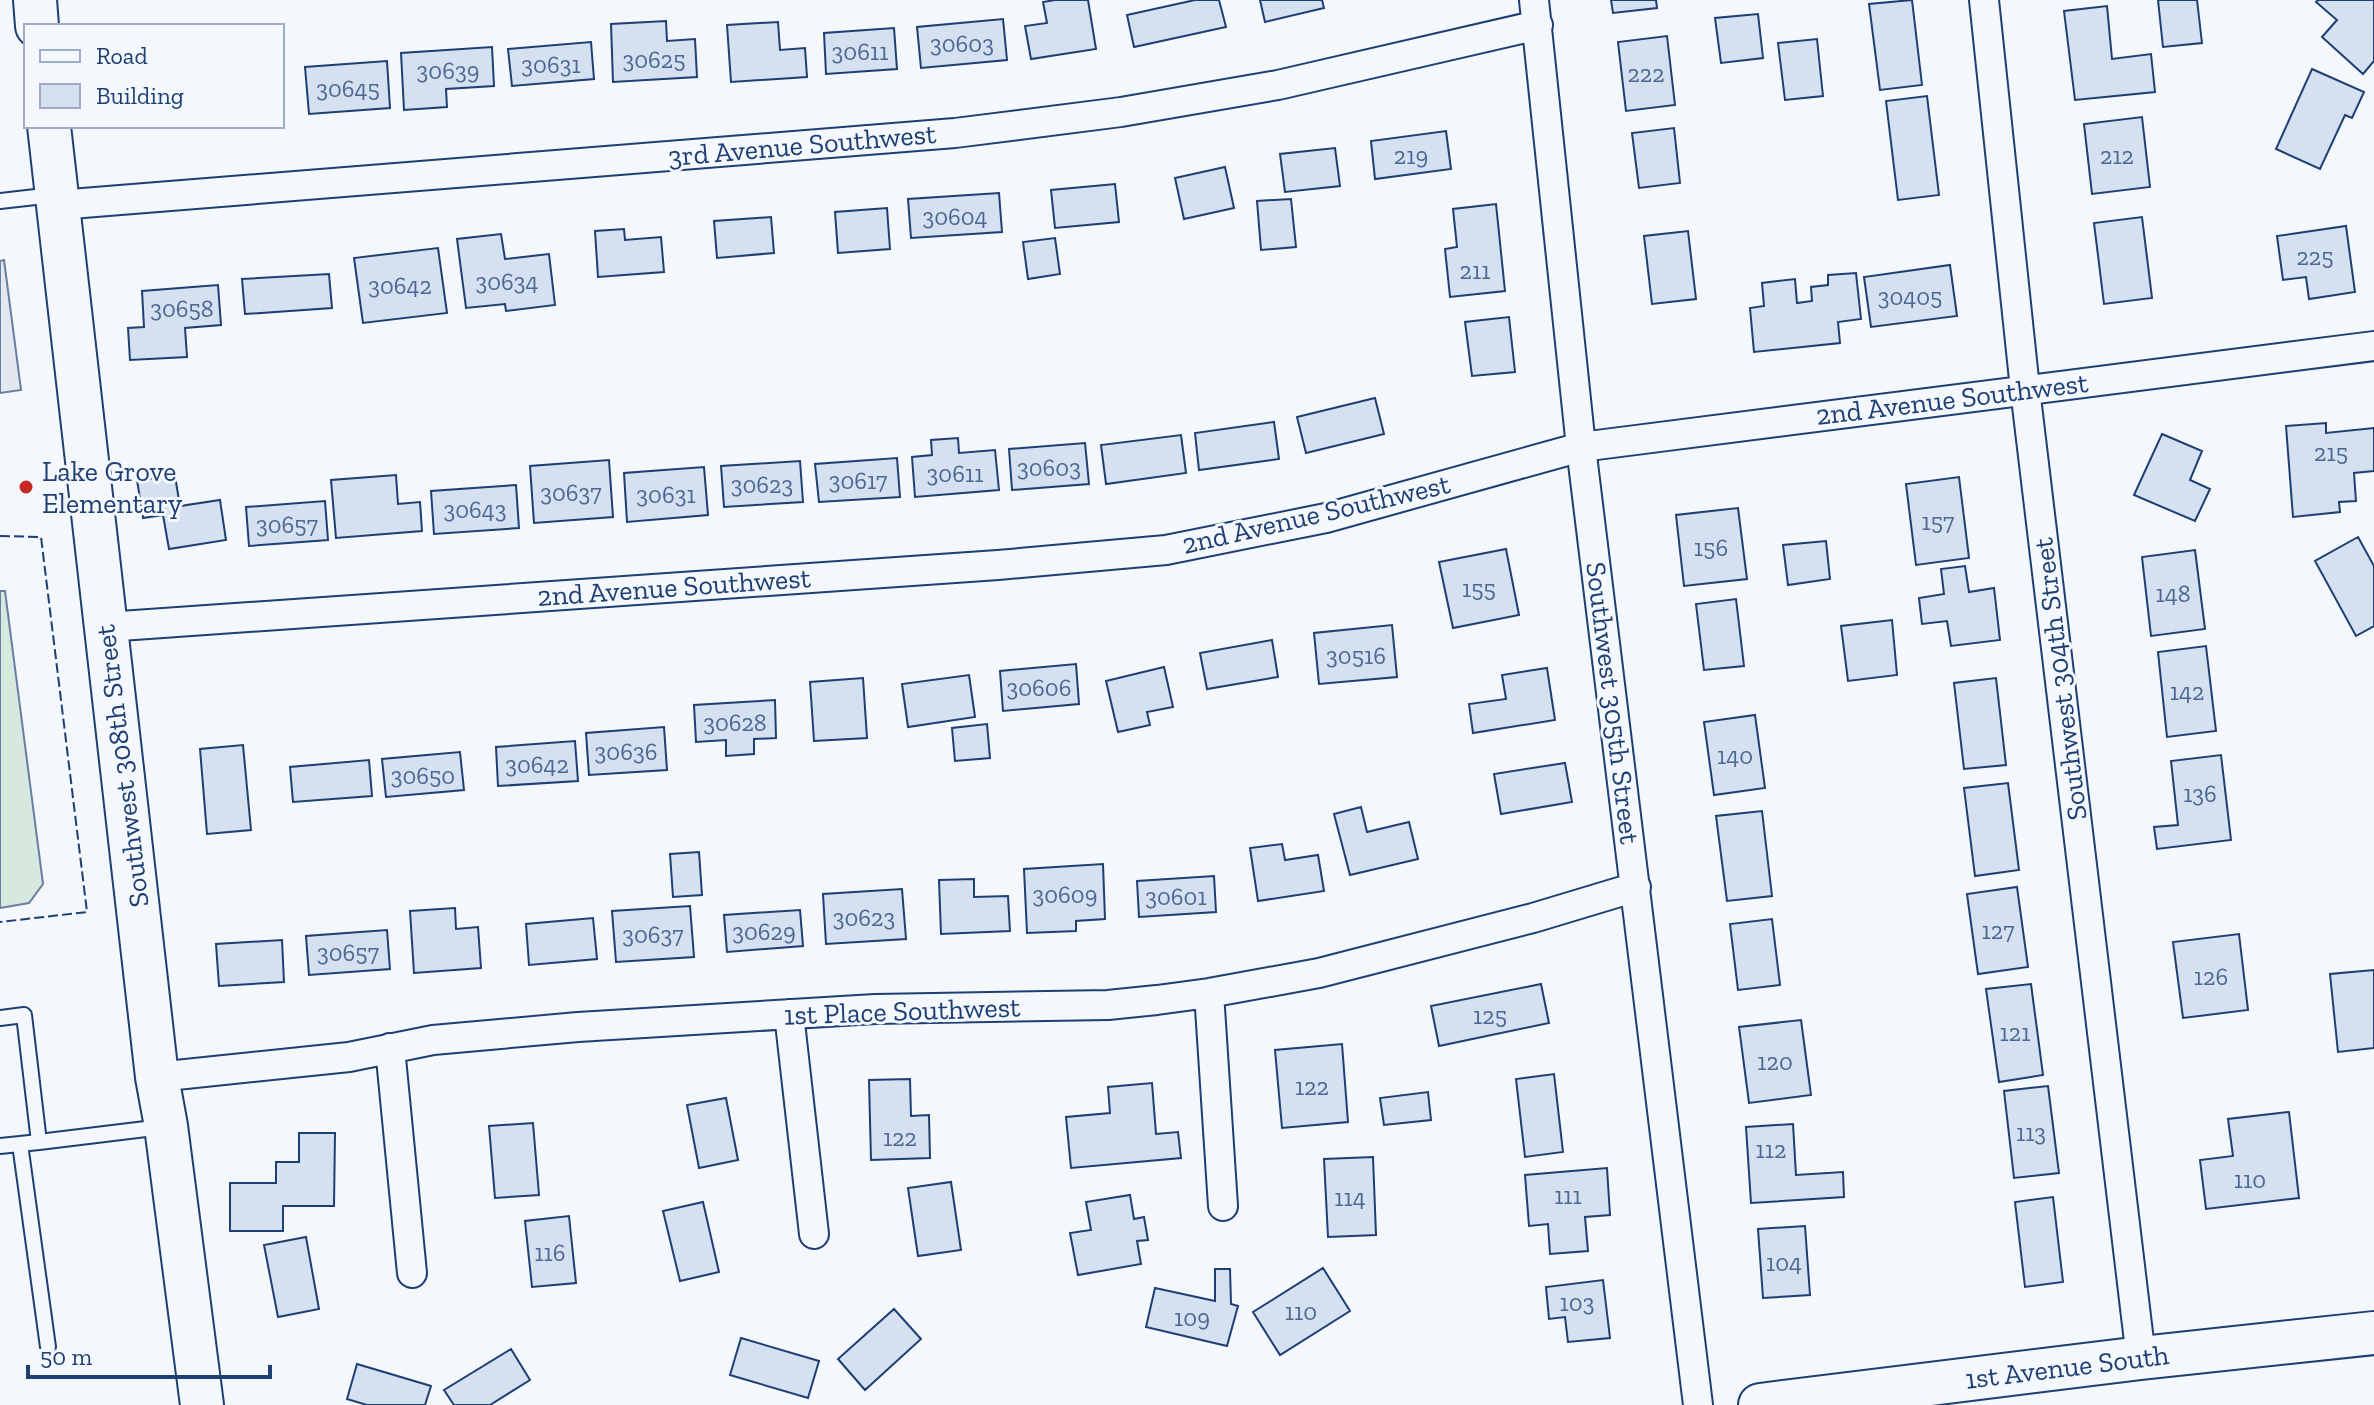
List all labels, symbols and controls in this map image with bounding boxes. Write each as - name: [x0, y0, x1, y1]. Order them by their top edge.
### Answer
- legend: [24, 24, 284, 128]
- house number: 30603: [930, 29, 994, 58]
- house number: 30611: [832, 37, 888, 66]
- text: Road: [96, 41, 148, 70]
- house number: 30625: [623, 45, 685, 74]
- house number: 30631: [521, 50, 581, 79]
- house number: 30639: [417, 56, 479, 85]
- house number: 222: [1627, 59, 1665, 88]
- house number: 30645: [316, 74, 380, 103]
- text: Building: [96, 81, 184, 110]
- street label: 3rd Avenue Southwest: [667, 117, 938, 173]
- house number: 219: [1394, 141, 1428, 170]
- house number: 212: [2100, 141, 2134, 170]
- house number: 30604: [922, 202, 988, 231]
- house number: 225: [2296, 242, 2334, 271]
- house number: 211: [1460, 256, 1490, 285]
- house number: 30634: [476, 267, 539, 296]
- house number: 30642: [368, 271, 432, 300]
- house number: 30405: [1878, 282, 1942, 311]
- house number: 30658: [150, 294, 214, 323]
- street label: 2nd Avenue Southwest: [1814, 366, 2091, 432]
- house number: 215: [2314, 438, 2348, 467]
- house number: 30603: [1017, 453, 1081, 482]
- place label: Lake Grove Elementary: [42, 455, 183, 520]
- house number: 30611: [927, 459, 983, 488]
- house number: 30617: [829, 466, 887, 495]
- street label: 2nd Avenue Southwest: [1179, 467, 1454, 561]
- house number: 30623: [731, 470, 793, 499]
- marker: Lake Grove Elementary: [17, 478, 35, 496]
- house number: 30637: [540, 478, 602, 507]
- house number: 30631: [636, 480, 696, 509]
- house number: 30643: [444, 495, 506, 524]
- house number: 157: [1922, 507, 1954, 536]
- house number: 30657: [256, 510, 318, 539]
- house number: 156: [1694, 533, 1728, 562]
- street label: Southwest 304th Street: [2026, 535, 2094, 822]
- street label: Southwest 305th Street: [1579, 560, 1647, 847]
- street label: 2nd Avenue Southwest: [536, 561, 812, 613]
- house number: 155: [1462, 574, 1496, 603]
- house number: 148: [2155, 579, 2191, 608]
- street label: Southwest 308th Street: [88, 622, 156, 909]
- house number: 30516: [1326, 641, 1386, 670]
- house number: 30606: [1007, 673, 1071, 702]
- house number: 142: [2170, 677, 2204, 706]
- house number: 30628: [703, 708, 767, 737]
- house number: 30636: [595, 737, 657, 766]
- house number: 140: [1717, 741, 1753, 770]
- house number: 30642: [505, 750, 569, 779]
- house number: 30650: [391, 761, 455, 790]
- house number: 136: [2183, 779, 2217, 808]
- house number: 30609: [1033, 880, 1097, 909]
- house number: 30601: [1145, 882, 1207, 911]
- house number: 30623: [833, 903, 895, 932]
- house number: 127: [1982, 916, 2014, 945]
- house number: 30629: [732, 917, 796, 946]
- house number: 30637: [622, 920, 684, 949]
- house number: 30657: [317, 938, 379, 967]
- house number: 126: [2194, 962, 2228, 991]
- street label: 1st Place Southwest: [783, 990, 1021, 1032]
- house number: 125: [1473, 1001, 1507, 1030]
- house number: 121: [2000, 1018, 2030, 1047]
- house number: 120: [1757, 1047, 1793, 1076]
- house number: 122: [1295, 1072, 1329, 1101]
- house number: 113: [2016, 1118, 2046, 1147]
- house number: 122: [883, 1123, 917, 1152]
- house number: 112: [1756, 1135, 1786, 1164]
- house number: 110: [2234, 1165, 2266, 1194]
- house number: 111: [1554, 1181, 1582, 1210]
- house number: 114: [1334, 1183, 1366, 1212]
- house number: 116: [534, 1238, 566, 1267]
- house number: 104: [1766, 1248, 1802, 1277]
- house number: 103: [1560, 1288, 1594, 1317]
- house number: 110: [1285, 1297, 1317, 1326]
- house number: 109: [1174, 1303, 1210, 1332]
- scale bar: [28, 1329, 270, 1379]
- street label: 1st Avenue South: [1963, 1338, 2171, 1396]
- text: 50 m: [40, 1342, 93, 1371]

